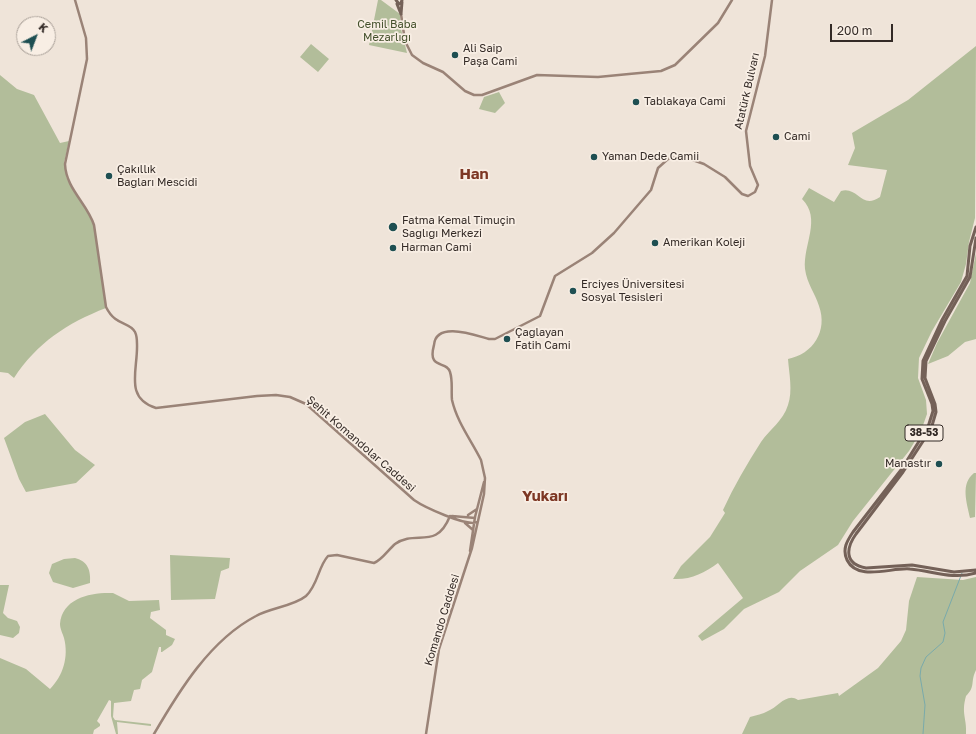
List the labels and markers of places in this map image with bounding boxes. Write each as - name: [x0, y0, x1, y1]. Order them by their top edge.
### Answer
- place label: Ali Saip Paşa Cami: [463, 42, 517, 68]
- marker: Ali Saip Paşa Cami: [450, 50, 460, 60]
- place label: Tablakaya Cami: [644, 95, 726, 109]
- marker: Tablakaya Cami: [631, 97, 641, 107]
- place label: Cami: [784, 130, 810, 144]
- marker: Cami: [771, 132, 781, 142]
- place label: Yaman Dede Camii: [602, 150, 699, 164]
- marker: Yaman Dede Camii: [589, 152, 599, 162]
- place label: Çakıllık Bağları Mescidi: [117, 163, 197, 189]
- marker: Çakıllık Bağları Mescidi: [104, 171, 114, 181]
- place label: Fatma Kemal Timuçin Sağlığı Merkezi: [402, 214, 515, 240]
- marker: Fatma Kemal Timuçin Sağlığı Merkezi: [387, 221, 399, 233]
- place label: Amerikan Koleji: [663, 236, 745, 250]
- marker: Amerikan Koleji: [650, 238, 660, 248]
- place label: Harman Cami: [401, 241, 472, 255]
- marker: Harman Cami: [388, 243, 398, 253]
- place label: Erciyes Üniversitesi Sosyal Tesisleri: [581, 278, 684, 304]
- marker: Erciyes Üniversitesi Sosyal Tesisleri: [568, 286, 578, 296]
- place label: Çağlayan Fatih Cami: [515, 326, 571, 352]
- marker: Çağlayan Fatih Cami: [502, 334, 512, 344]
- place label: Manastır: [885, 457, 931, 471]
- marker: Manastır: [934, 459, 944, 469]

